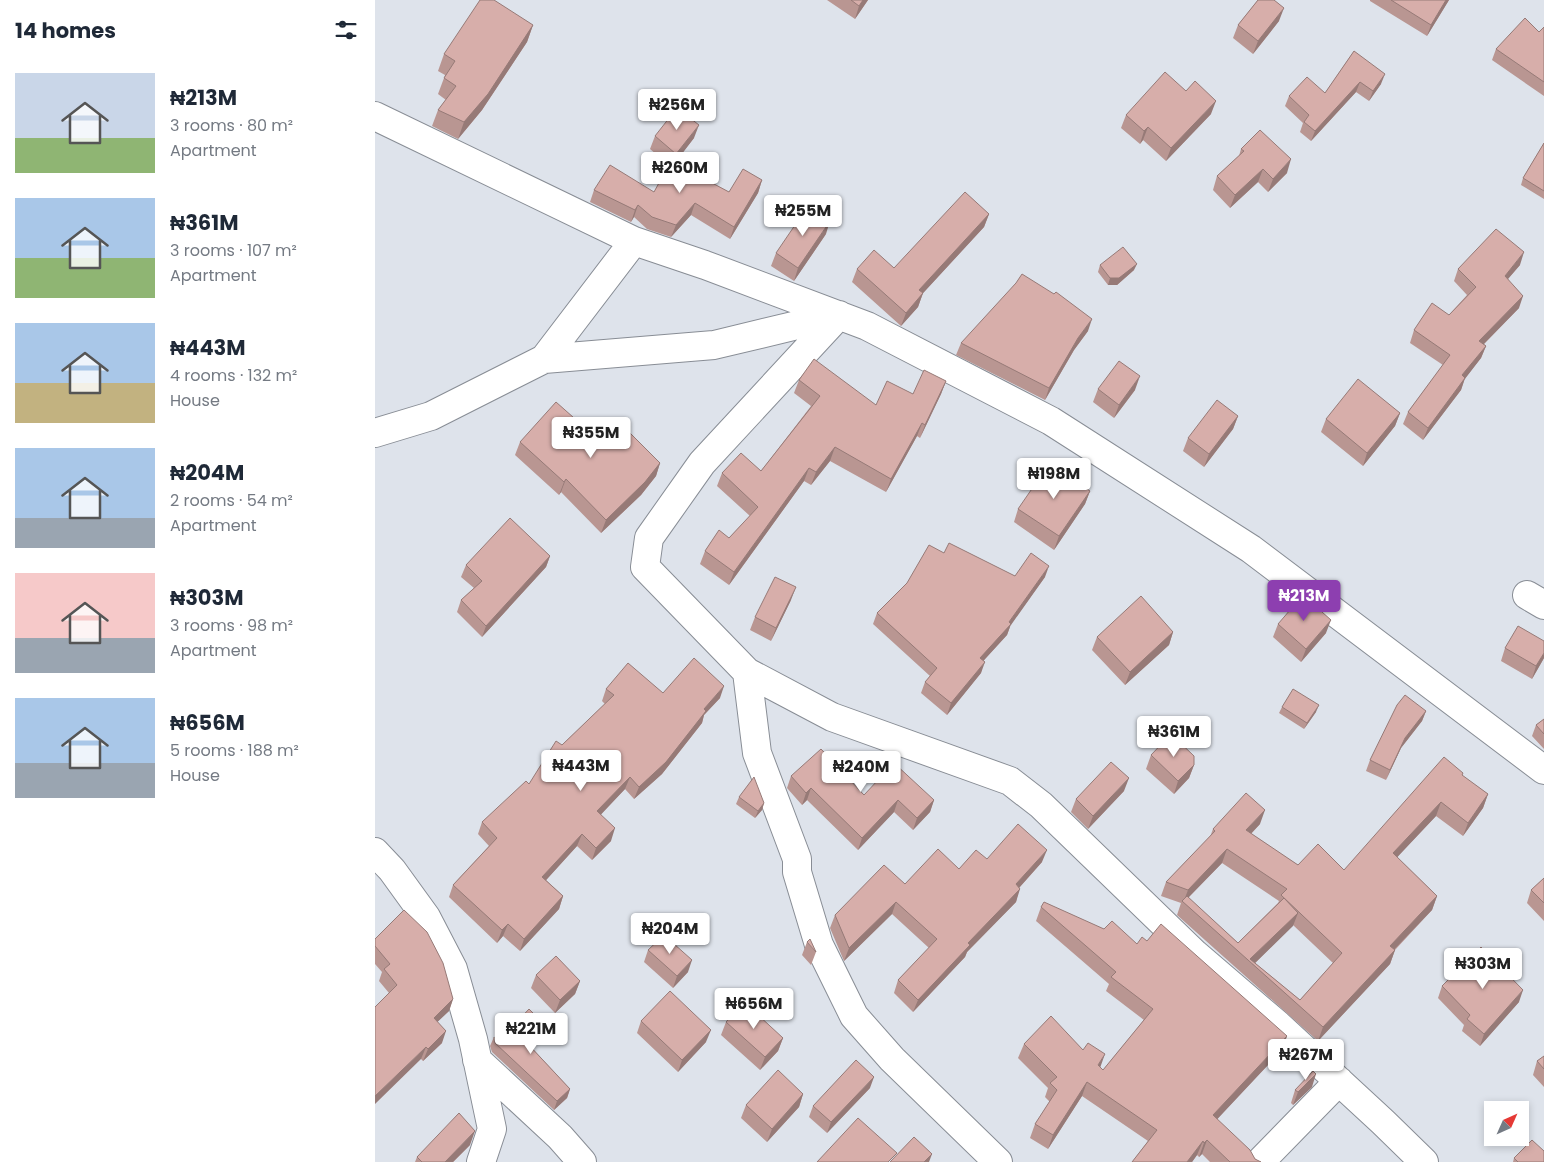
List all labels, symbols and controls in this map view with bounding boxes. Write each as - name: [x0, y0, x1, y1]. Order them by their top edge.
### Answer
- text: 14 homes: [15, 16, 116, 45]
- icon: filters: [332, 16, 360, 44]
- text: ₦213M: [170, 83, 237, 112]
- pin: ₦256M: [642, 88, 712, 131]
- icon: home: [55, 93, 115, 153]
- text: ₦256M: [649, 93, 705, 116]
- text: 3 rooms · 80 m²: [170, 114, 293, 137]
- text: Apartment: [170, 139, 257, 162]
- pin: ₦260M: [645, 152, 715, 194]
- text: ₦260M: [652, 156, 708, 179]
- pin: ₦255M: [768, 194, 838, 237]
- text: ₦255M: [775, 199, 831, 222]
- text: ₦361M: [170, 208, 238, 237]
- icon: home: [55, 218, 115, 278]
- text: 3 rooms · 107 m²: [170, 239, 297, 262]
- text: Apartment: [170, 264, 257, 287]
- text: ₦443M: [170, 333, 246, 362]
- icon: home: [55, 343, 115, 403]
- text: 4 rooms · 132 m²: [170, 364, 297, 387]
- text: House: [170, 389, 220, 412]
- pin: ₦355M: [556, 416, 626, 459]
- text: ₦355M: [563, 421, 619, 444]
- text: ₦204M: [170, 458, 244, 487]
- pin: ₦198M: [1019, 458, 1089, 500]
- text: ₦198M: [1028, 462, 1080, 485]
- icon: home: [55, 468, 115, 528]
- text: 2 rooms · 54 m²: [170, 489, 293, 512]
- text: Apartment: [170, 514, 257, 537]
- pin: ₦213M: [1269, 580, 1339, 622]
- text: ₦303M: [170, 583, 244, 612]
- text: ₦213M: [1278, 584, 1330, 607]
- icon: home: [55, 593, 115, 653]
- text: 3 rooms · 98 m²: [170, 614, 293, 637]
- text: Apartment: [170, 639, 257, 662]
- text: ₦656M: [170, 708, 245, 737]
- pin: ₦361M: [1139, 716, 1209, 758]
- icon: home: [55, 718, 115, 778]
- text: ₦361M: [1148, 720, 1200, 743]
- text: 5 rooms · 188 m²: [170, 739, 299, 762]
- pin: ₦443M: [546, 750, 616, 792]
- pin: ₦240M: [826, 750, 896, 793]
- text: ₦443M: [552, 754, 610, 777]
- text: ₦240M: [833, 755, 889, 778]
- text: House: [170, 764, 220, 787]
- pin: ₦204M: [635, 912, 705, 955]
- text: ₦204M: [642, 917, 698, 940]
- pin: ₦303M: [1448, 948, 1518, 990]
- text: ₦303M: [1455, 952, 1511, 975]
- pin: ₦656M: [719, 988, 789, 1030]
- text: ₦656M: [725, 992, 783, 1015]
- pin: ₦221M: [496, 1012, 566, 1055]
- text: ₦221M: [506, 1017, 556, 1040]
- pin: ₦267M: [1271, 1038, 1341, 1081]
- text: ₦267M: [1279, 1043, 1333, 1066]
- north arrow: [1484, 1101, 1529, 1146]
- map controls: [1484, 1101, 1529, 1146]

